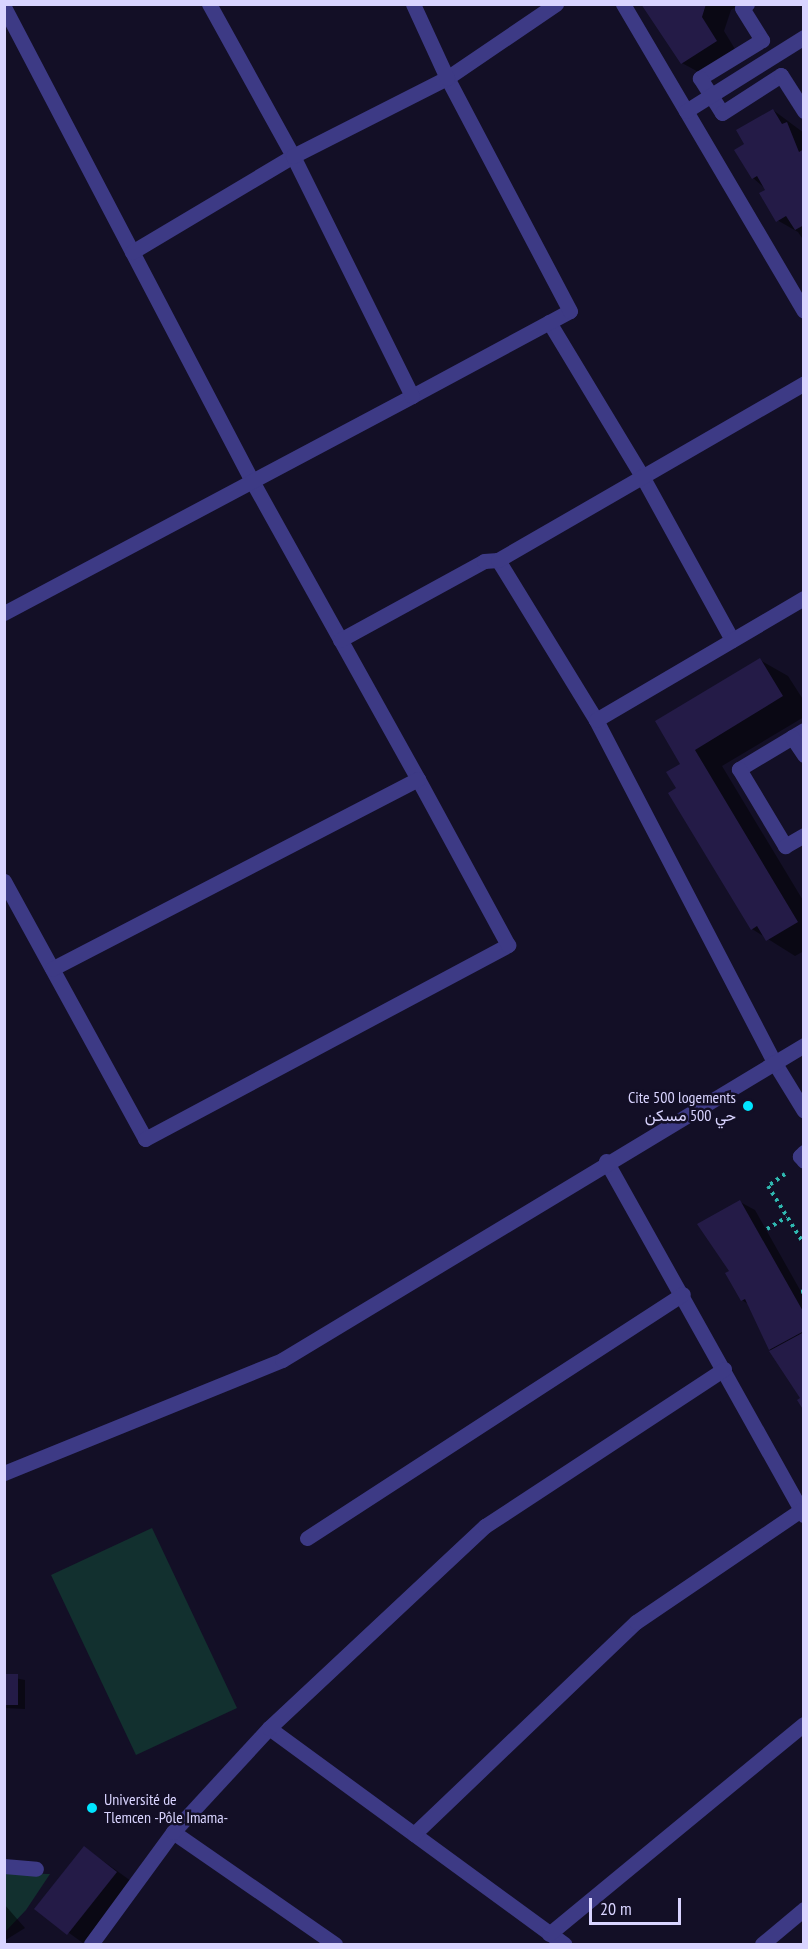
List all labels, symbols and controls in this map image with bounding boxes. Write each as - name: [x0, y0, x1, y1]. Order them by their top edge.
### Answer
- place label: Cite 500 logements حي 500 مسكن: [628, 1087, 736, 1125]
- marker: Cite 500 logements حي 500 مسكن: [741, 1099, 755, 1113]
- place label: Université de Tlemcen -Pôle Imama-: [104, 1789, 228, 1827]
- marker: Université de Tlemcen -Pôle Imama-: [85, 1801, 99, 1815]
- scale bar: [592, 1886, 684, 1924]
- text: 20 m: [600, 1897, 632, 1920]

